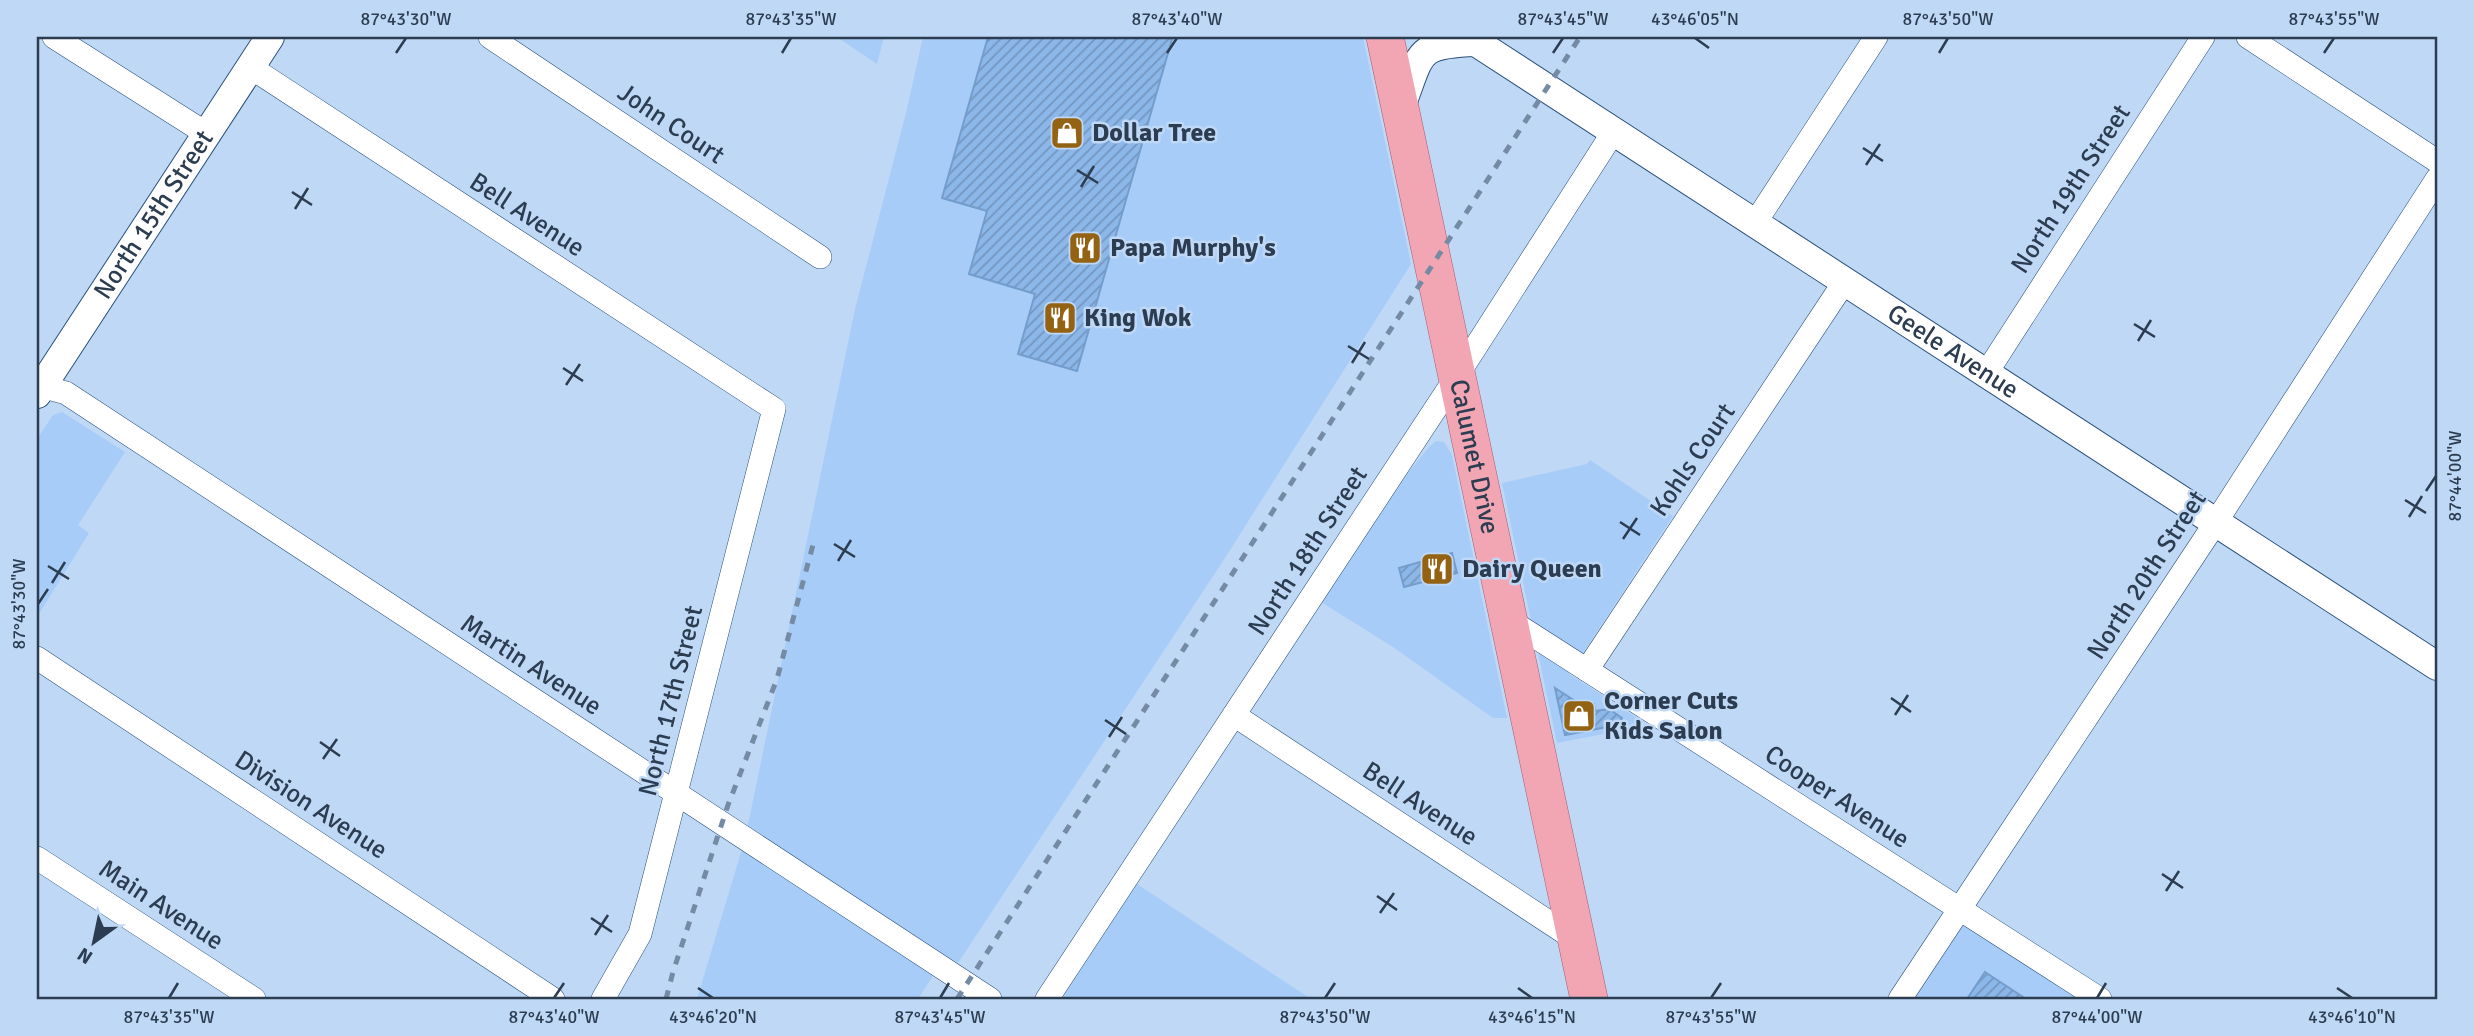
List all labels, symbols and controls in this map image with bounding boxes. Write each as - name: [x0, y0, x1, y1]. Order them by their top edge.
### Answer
- text: 87°43'30"W: [361, 8, 451, 30]
- text: 87°43'35"W: [746, 8, 836, 30]
- text: 87°43'40"W: [1132, 8, 1222, 30]
- text: 87°43'45"W: [1518, 8, 1608, 30]
- text: 43°46'05"N: [1651, 8, 1739, 30]
- text: 87°43'50"W: [1903, 8, 1993, 30]
- text: 87°43'55"W: [2289, 8, 2379, 30]
- street label: John Court: [612, 77, 730, 171]
- street label: North 19th Street: [2004, 98, 2138, 280]
- shop icon: Dollar Tree: [1048, 114, 1086, 152]
- place label: Dollar Tree: [1092, 117, 1216, 149]
- street label: North 15th Street: [87, 124, 221, 305]
- street label: Bell Avenue: [463, 166, 591, 264]
- restaurant icon: Papa Murphy's: [1066, 229, 1104, 267]
- place label: Papa Murphy's: [1110, 232, 1276, 264]
- street label: Geele Avenue: [1881, 297, 2025, 406]
- restaurant icon: King Wok: [1041, 299, 1079, 337]
- place label: King Wok: [1084, 302, 1192, 334]
- street label: Calumet Drive: [1442, 377, 1506, 537]
- street label: Kohls Court: [1643, 397, 1743, 523]
- text: 87°44'00"W: [2444, 431, 2466, 521]
- street label: North 18th Street: [1241, 460, 1375, 642]
- street label: North 20th Street: [2080, 484, 2214, 666]
- restaurant icon: Dairy Queen: [1418, 550, 1456, 588]
- place label: Dairy Queen: [1462, 553, 1602, 585]
- text: 87°43'30"W: [8, 559, 30, 649]
- street label: North 17th Street: [632, 602, 710, 800]
- street label: Martin Avenue: [454, 607, 608, 723]
- place label: Corner Cuts Kids Salon: [1604, 685, 1738, 747]
- shop icon: Corner Cuts Kids Salon: [1560, 697, 1598, 735]
- street label: Cooper Avenue: [1759, 738, 1915, 856]
- street label: Division Avenue: [229, 744, 393, 866]
- street label: Bell Avenue: [1356, 755, 1484, 853]
- street label: Main Avenue: [93, 853, 229, 957]
- north arrow: [60, 906, 130, 976]
- text: N: [73, 942, 97, 969]
- text: 87°43'35"W: [124, 1006, 214, 1028]
- text: 87°43'40"W: [509, 1006, 599, 1028]
- text: 43°46'20"N: [669, 1006, 757, 1028]
- text: 87°43'45"W: [895, 1006, 985, 1028]
- text: 87°43'50"W: [1280, 1006, 1370, 1028]
- text: 43°46'15"N: [1488, 1006, 1576, 1028]
- text: 87°43'55"W: [1666, 1006, 1756, 1028]
- text: 87°44'00"W: [2052, 1006, 2142, 1028]
- text: 43°46'10"N: [2308, 1006, 2396, 1028]

